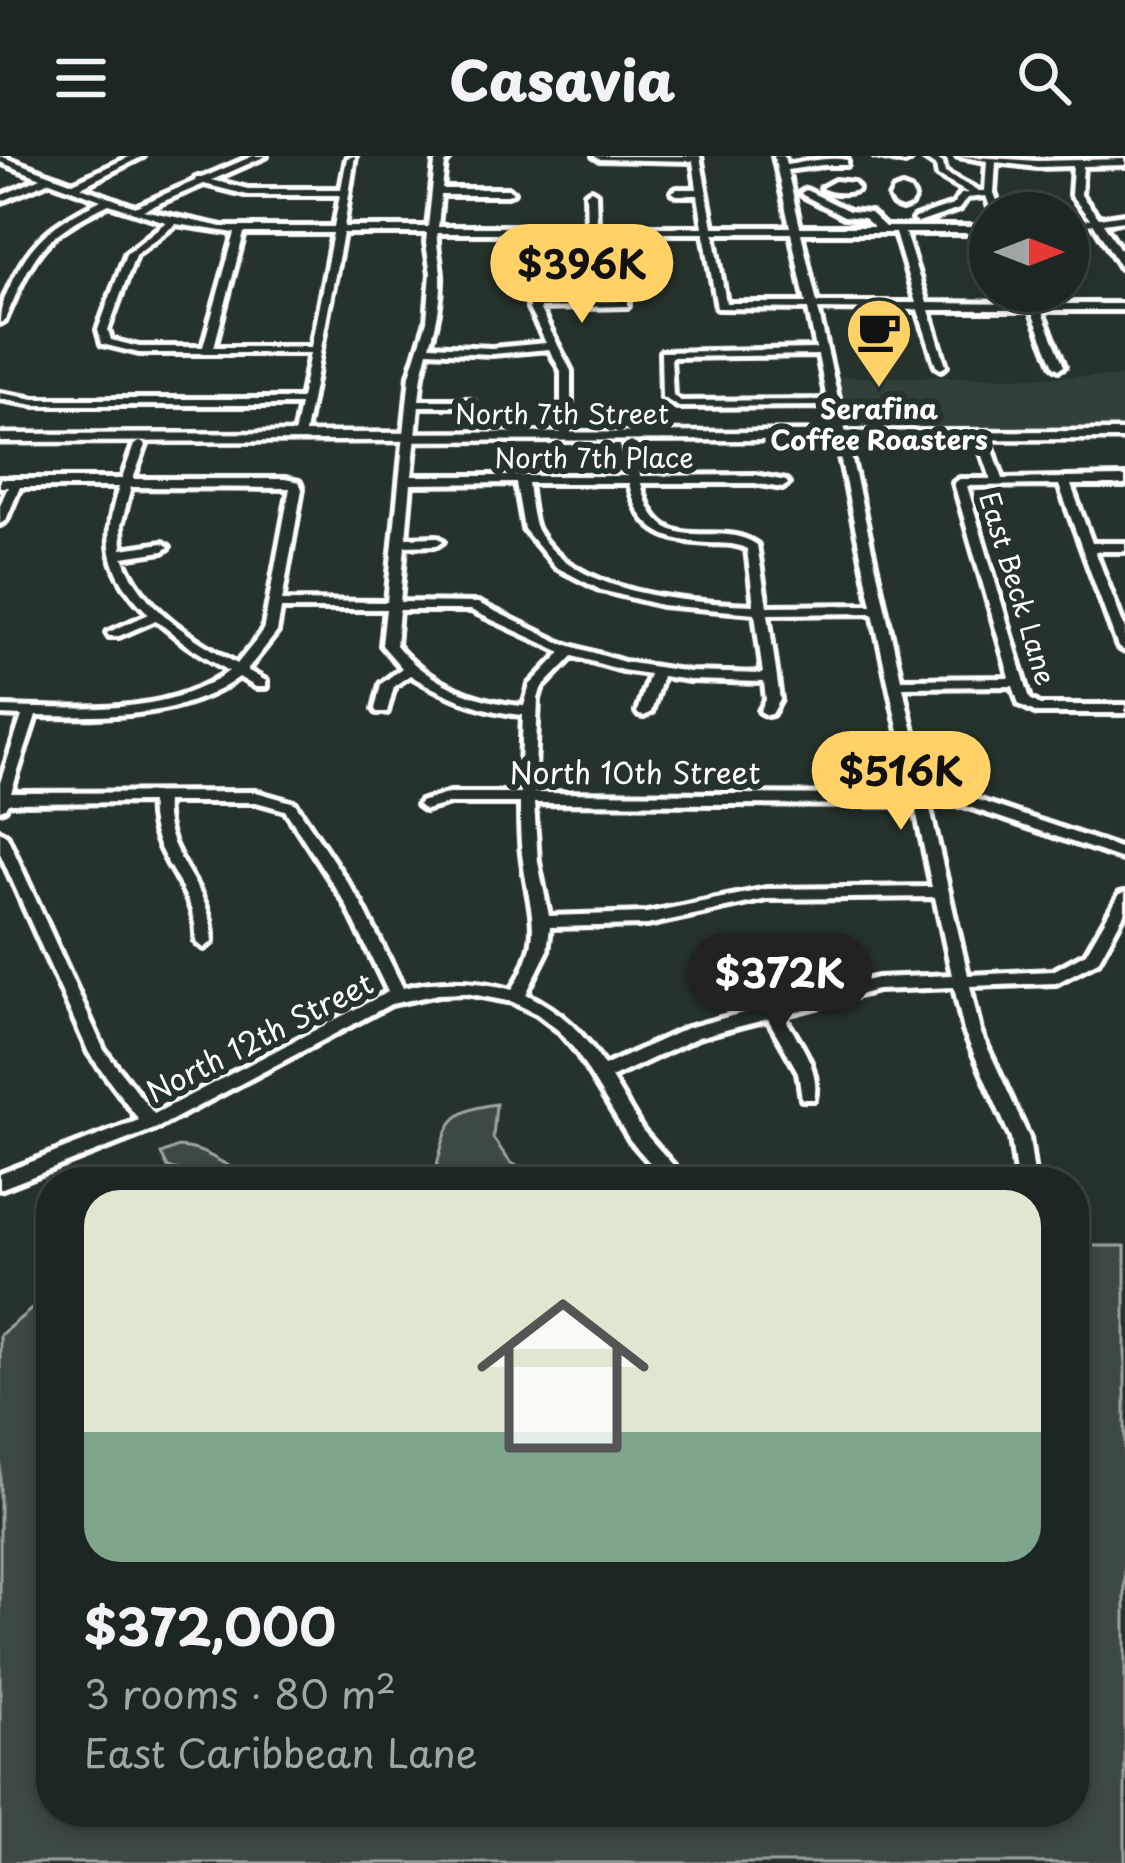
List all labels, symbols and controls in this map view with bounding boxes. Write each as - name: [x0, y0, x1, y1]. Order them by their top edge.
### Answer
- text: Casavia: [449, 38, 676, 119]
- icon: menu: [48, 45, 114, 111]
- icon: search: [1011, 45, 1077, 111]
- north arrow: [969, 192, 1089, 312]
- map controls: [969, 192, 1089, 312]
- pin: $396K: [498, 224, 666, 326]
- text: $396K: [517, 233, 647, 292]
- cafe icon: Serafina Coffee Roasters: [844, 296, 914, 390]
- place label: Serafina Coffee Roasters: [770, 387, 988, 459]
- street label: North 7th Street: [455, 392, 669, 433]
- street label: North 7th Place: [494, 436, 694, 477]
- street label: East Beck Lane: [970, 486, 1068, 690]
- pin: $516K: [817, 731, 985, 833]
- text: $516K: [839, 740, 963, 799]
- street label: North 10th Street: [509, 749, 761, 794]
- pin: $372K: [696, 933, 864, 1035]
- text: $372K: [715, 942, 845, 1001]
- street label: North 12th Street: [138, 959, 380, 1113]
- icon: home: [455, 1268, 671, 1484]
- text: $372,000: [84, 1586, 336, 1663]
- text: 3 rooms · 80 m²: [84, 1663, 396, 1722]
- text: East Caribbean Lane: [84, 1722, 478, 1781]

